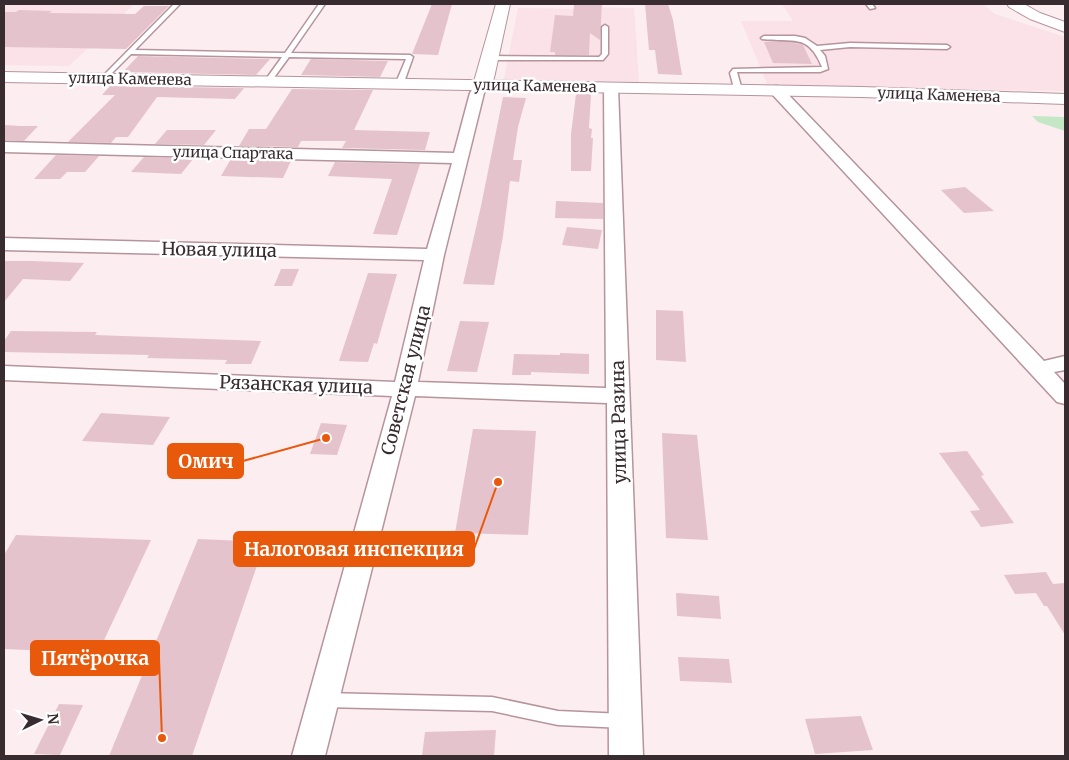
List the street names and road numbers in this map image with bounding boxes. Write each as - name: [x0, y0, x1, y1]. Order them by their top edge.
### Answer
- street label: улица Каменева: [68, 68, 192, 89]
- street label: улица Каменева: [473, 75, 597, 96]
- street label: улица Каменева: [877, 83, 1001, 106]
- street label: улица Спартака: [173, 142, 293, 163]
- street label: Новая улица: [161, 237, 277, 262]
- street label: Советская улица: [376, 302, 435, 457]
- street label: улица Разина: [606, 360, 631, 484]
- street label: Рязанская улица: [219, 370, 374, 399]

